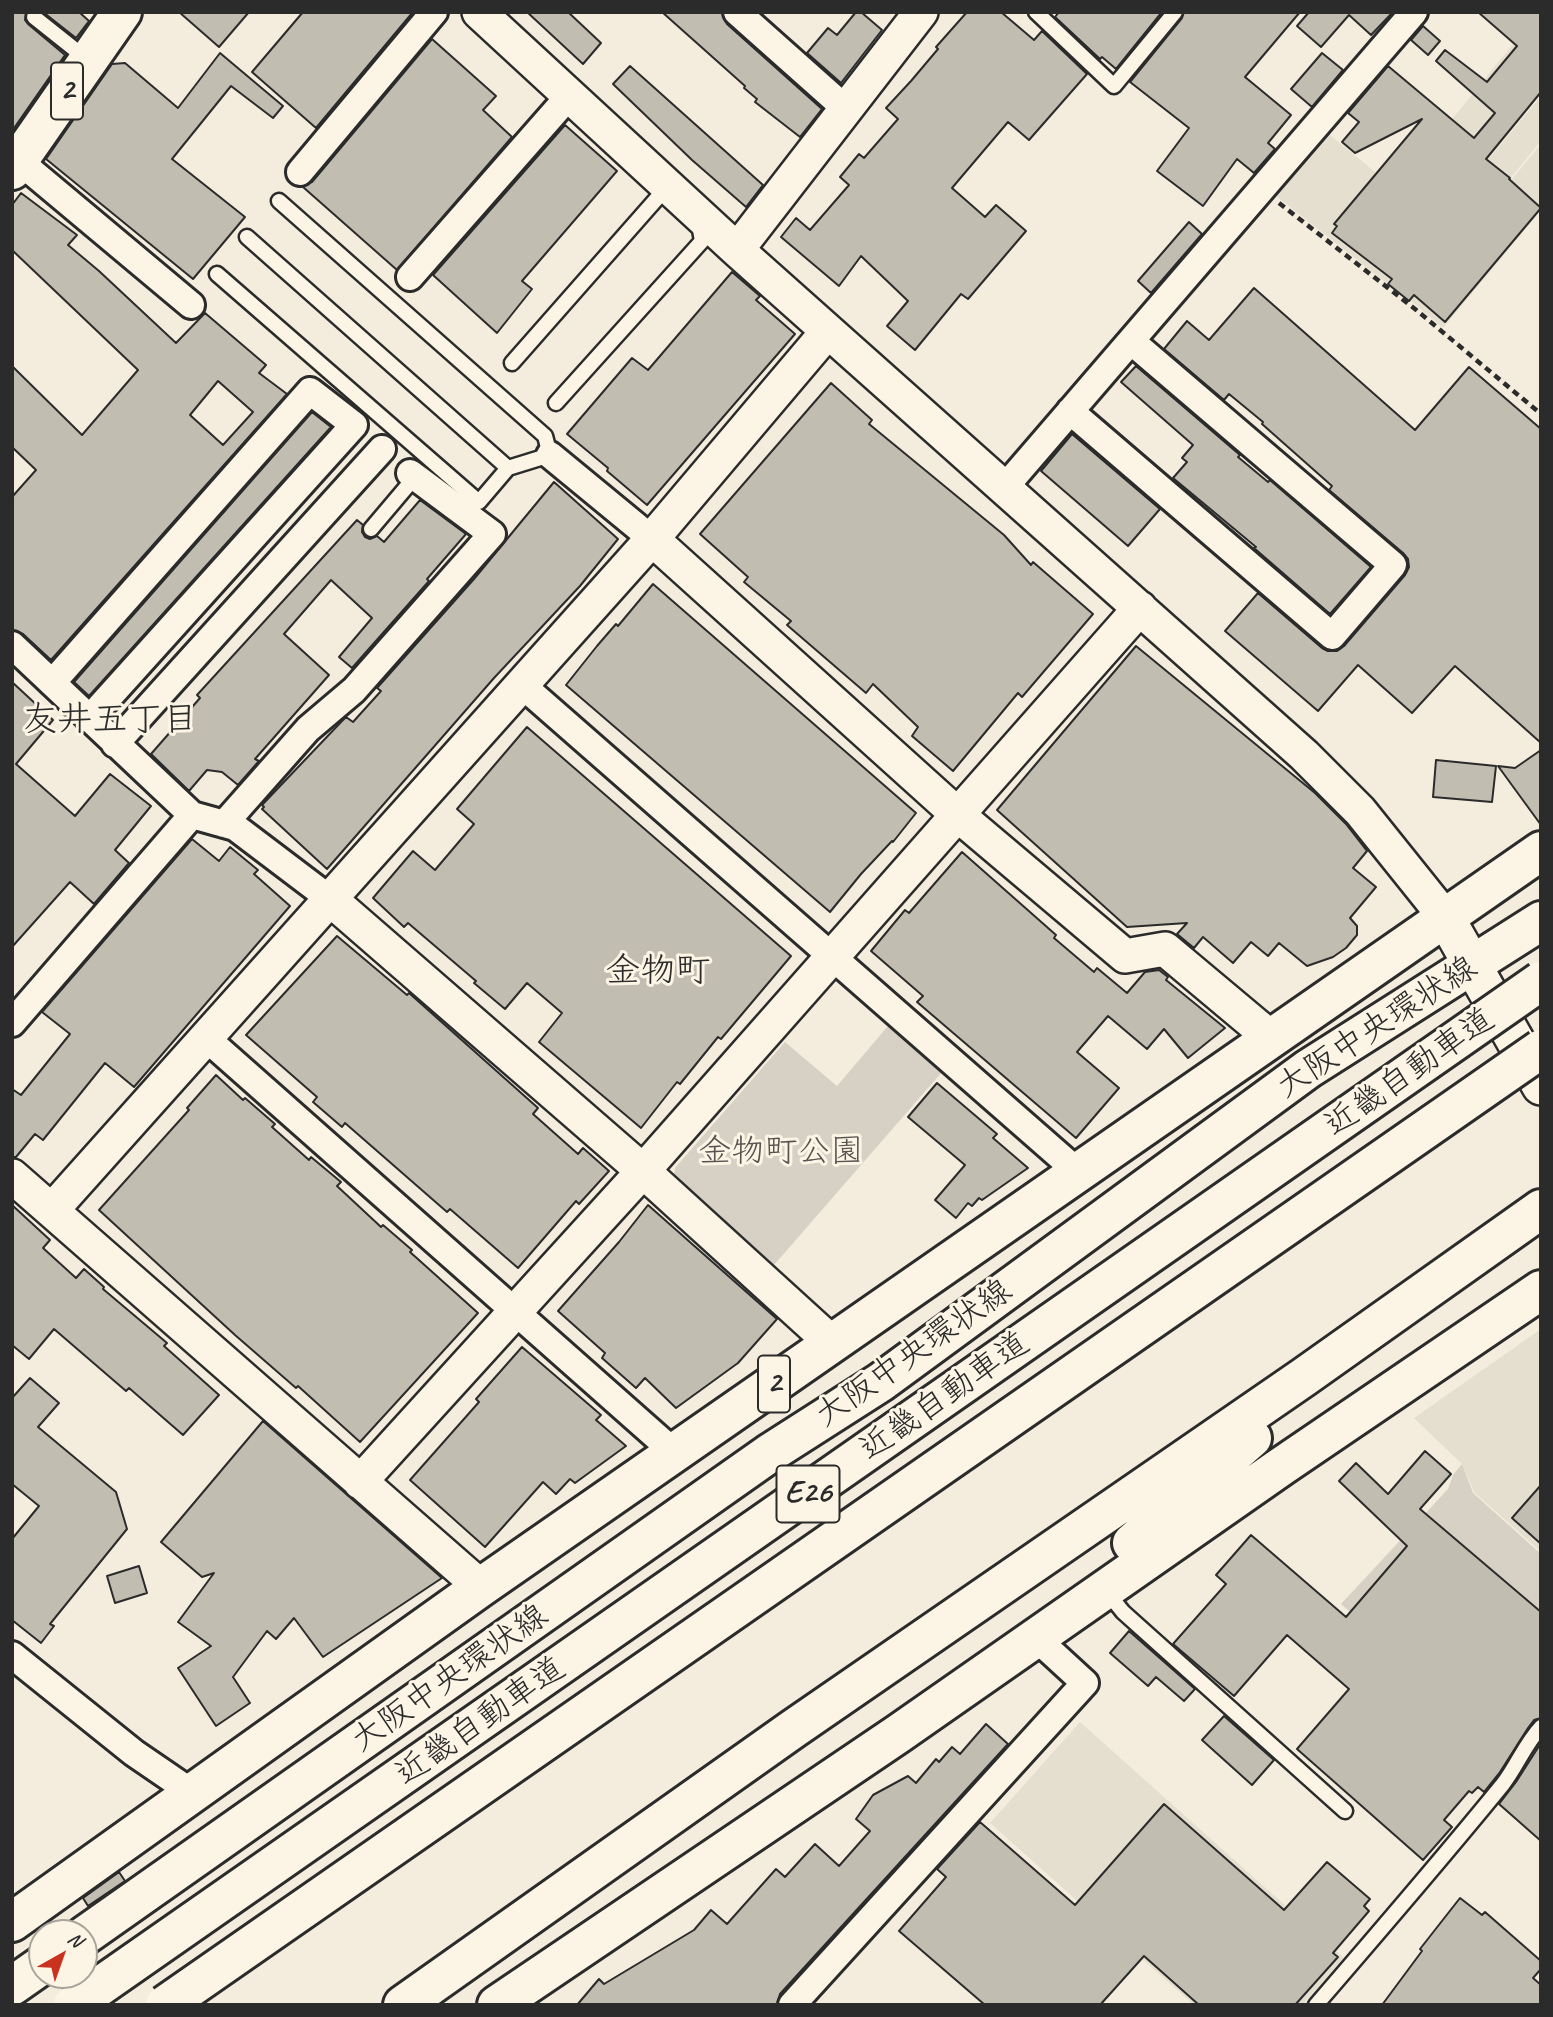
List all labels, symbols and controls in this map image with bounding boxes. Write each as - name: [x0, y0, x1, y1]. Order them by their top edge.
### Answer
- road number: 2: [51, 62, 83, 119]
- district label: 友井五丁目: [23, 700, 197, 742]
- street label: 大阪中央環状線: [1269, 948, 1485, 1108]
- district label: 金物町: [606, 951, 710, 993]
- street label: 近畿自動車道: [1318, 1000, 1502, 1146]
- park label: 金物町公園: [699, 1132, 863, 1172]
- street label: 大阪中央環状線: [808, 1272, 1020, 1436]
- street label: 近畿自動車道: [853, 1324, 1037, 1470]
- road number: 2: [758, 1356, 790, 1413]
- road number: E26: [776, 1465, 840, 1522]
- street label: 大阪中央環状線: [344, 1597, 556, 1761]
- street label: 近畿自動車道: [389, 1649, 573, 1795]
- north arrow: [28, 1919, 98, 1989]
- text: N: [63, 1926, 87, 1952]

